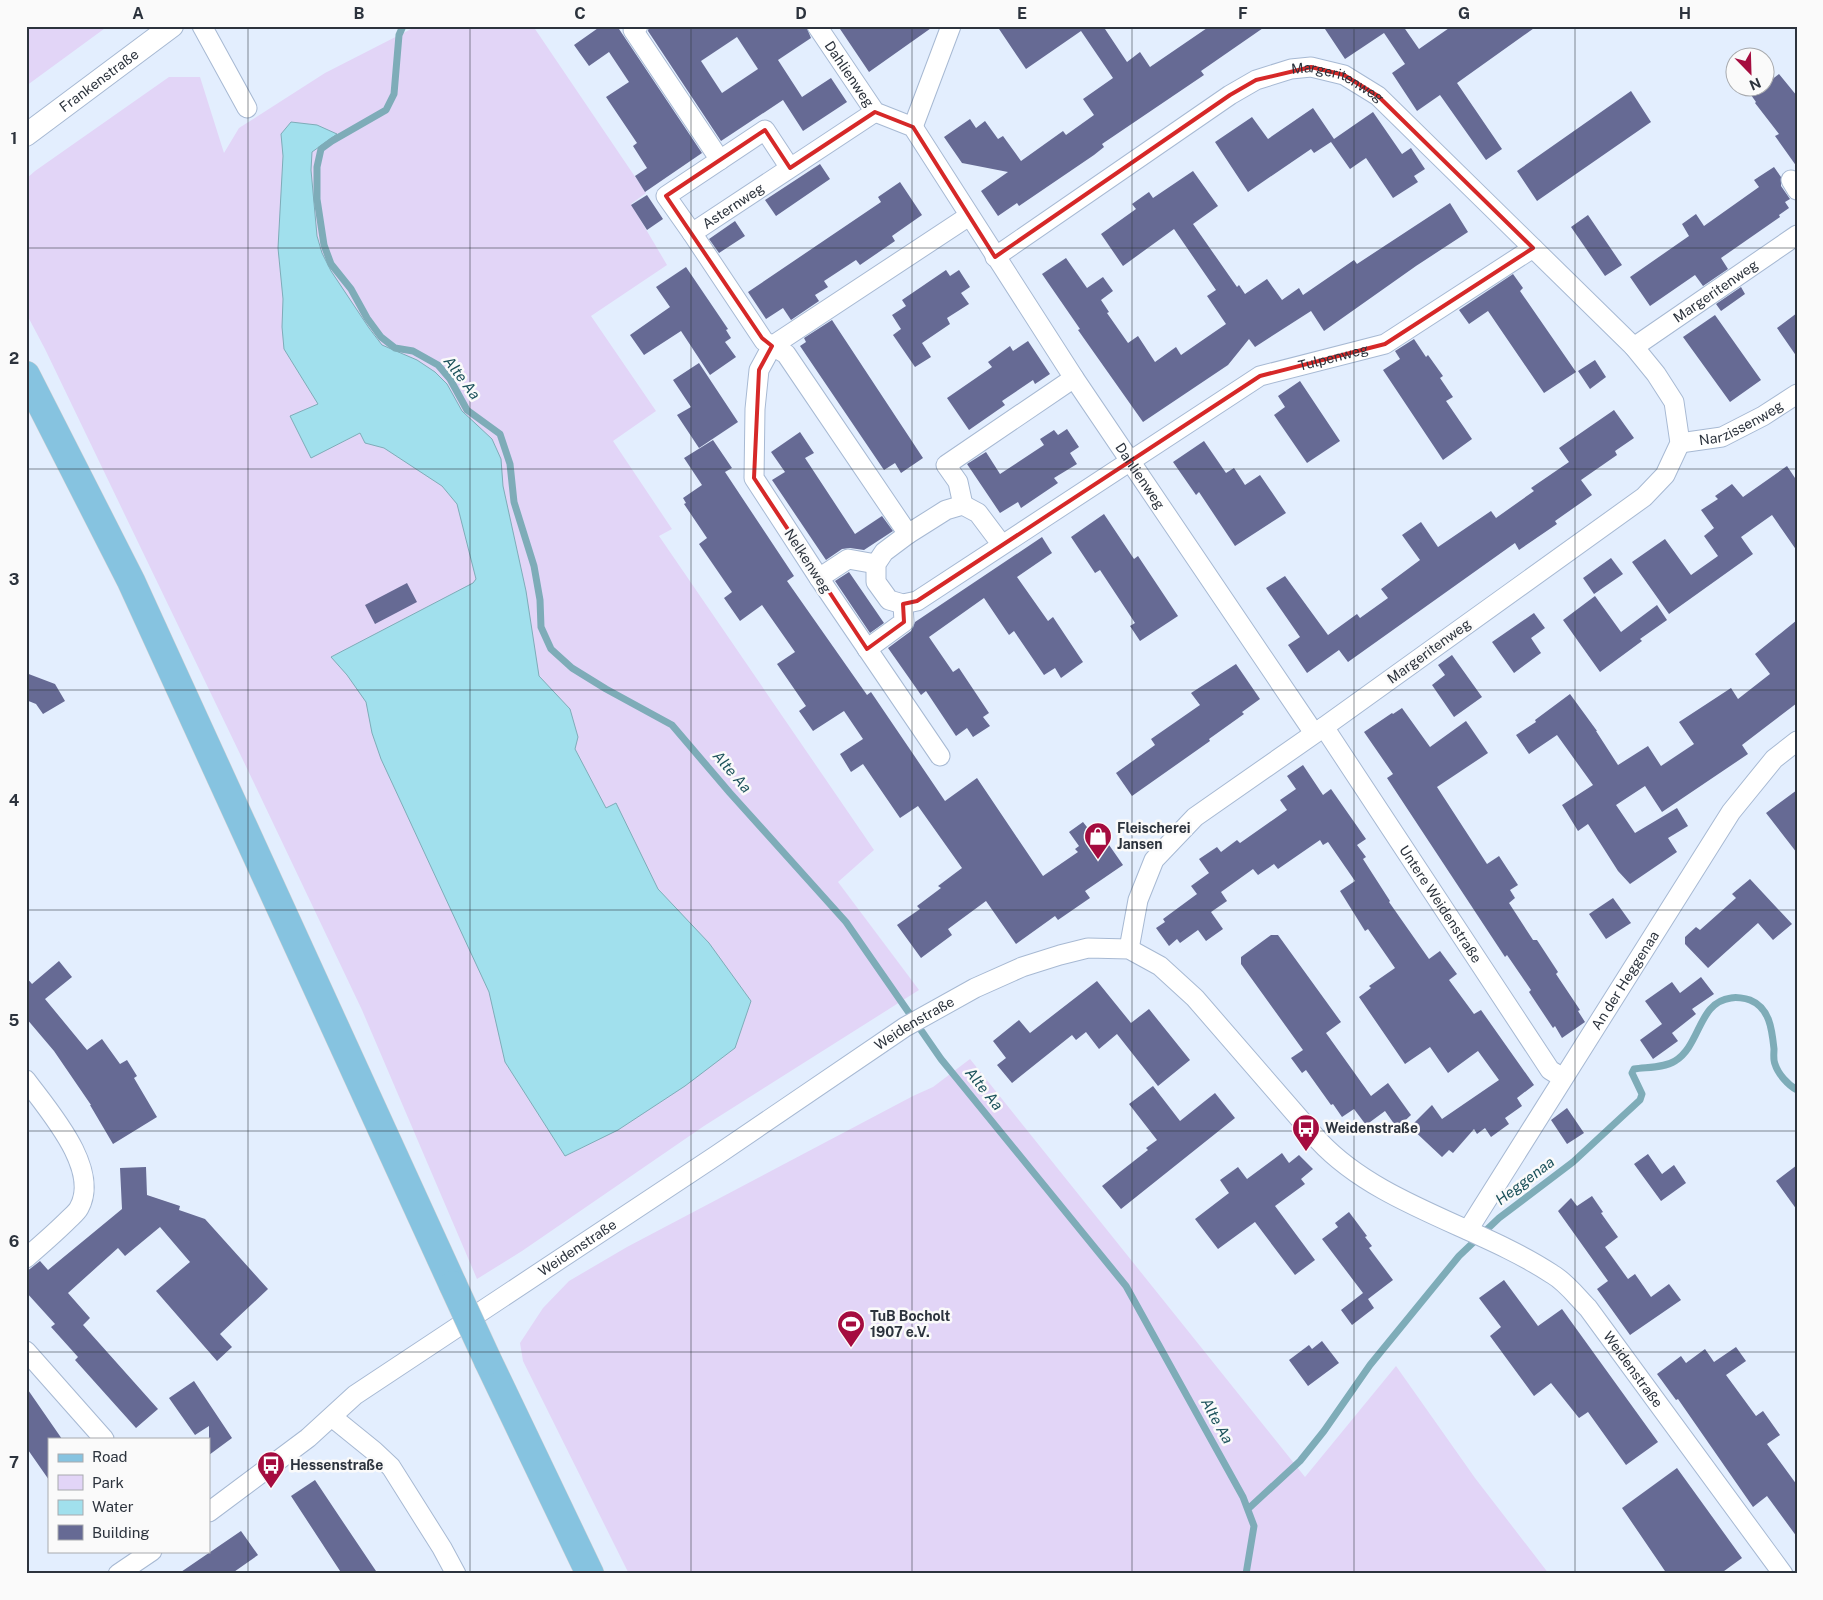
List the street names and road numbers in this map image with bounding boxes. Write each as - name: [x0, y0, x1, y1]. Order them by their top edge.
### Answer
- street label: Dahlienweg: [821, 38, 878, 110]
- street label: Frankenstraße: [56, 46, 142, 115]
- street label: Margeritenweg: [1290, 59, 1388, 106]
- street label: Asternweg: [699, 180, 767, 232]
- street label: Margeritenweg: [1670, 256, 1761, 326]
- street label: Tulpenweg: [1297, 341, 1370, 374]
- street label: Narzissenweg: [1698, 397, 1786, 448]
- street label: Dahlienweg: [1112, 440, 1168, 512]
- street label: Nelkenweg: [781, 526, 835, 596]
- street label: Margeritenweg: [1384, 615, 1474, 687]
- street label: Untere Weidenstraße: [1396, 842, 1485, 966]
- street label: An der Heggenaa: [1588, 928, 1662, 1033]
- street label: Weidenstraße: [872, 993, 957, 1053]
- street label: Weidenstraße: [535, 1216, 619, 1279]
- street label: Weidenstraße: [1600, 1328, 1666, 1411]

